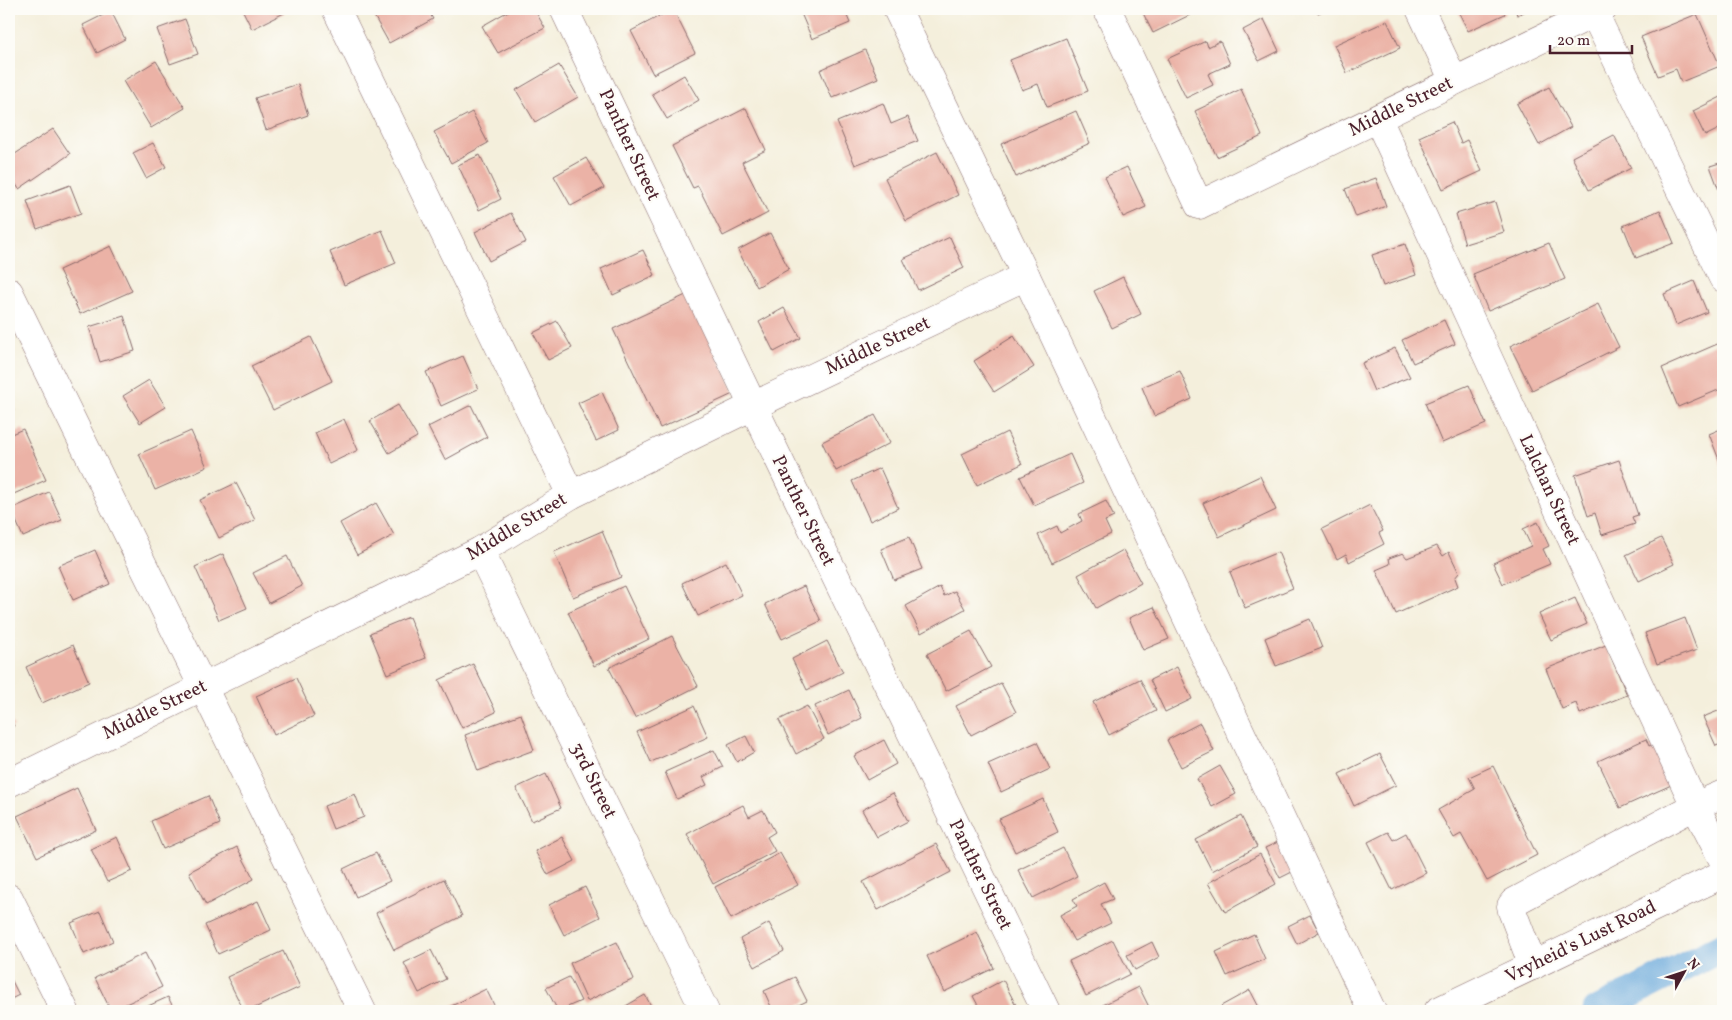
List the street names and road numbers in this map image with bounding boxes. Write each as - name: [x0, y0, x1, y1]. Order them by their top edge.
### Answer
- street label: Middle Street: [1344, 70, 1458, 143]
- street label: Panther Street: [592, 85, 666, 205]
- street label: Middle Street: [821, 310, 935, 382]
- street label: Lalchan Street: [1512, 430, 1586, 550]
- street label: Panther Street: [765, 451, 841, 571]
- street label: Middle Street: [462, 487, 572, 567]
- street label: Middle Street: [98, 673, 212, 746]
- street label: 3rd Street: [563, 738, 623, 824]
- street label: Panther Street: [942, 815, 1018, 935]
- street label: Vryheid's Lust Road: [1501, 894, 1661, 990]

